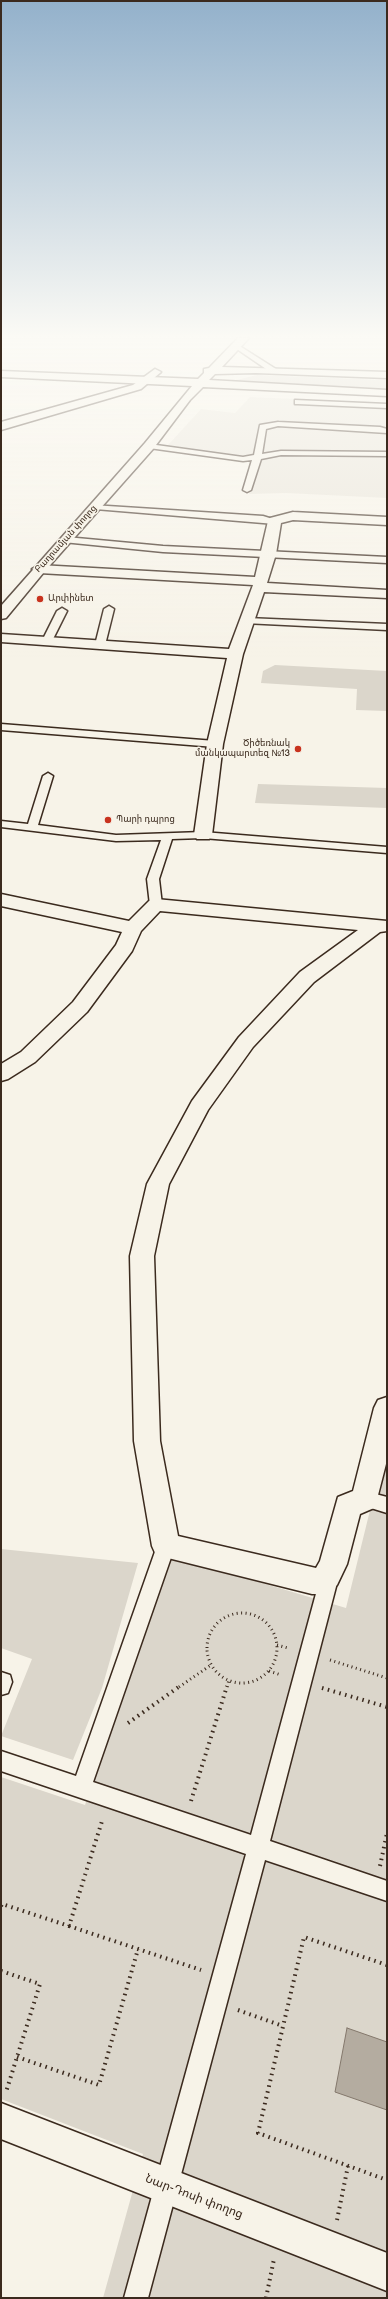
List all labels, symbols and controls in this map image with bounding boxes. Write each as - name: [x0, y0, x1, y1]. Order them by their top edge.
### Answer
- street label: Բաղրամյան փողոց: [33, 503, 99, 575]
- marker: Արփինետ: [35, 594, 45, 604]
- place label: Արփինետ: [48, 594, 94, 604]
- place label: Ծիծեռնակ մանկապարտեզ №13: [195, 739, 290, 760]
- marker: Ծիծեռնակ մանկապարտեզ №13: [293, 744, 303, 754]
- marker: Պարի դպրոց: [103, 815, 113, 825]
- place label: Պարի դպրոց: [116, 815, 175, 825]
- street label: Նար-Դոսի փողոց: [143, 2172, 245, 2222]

